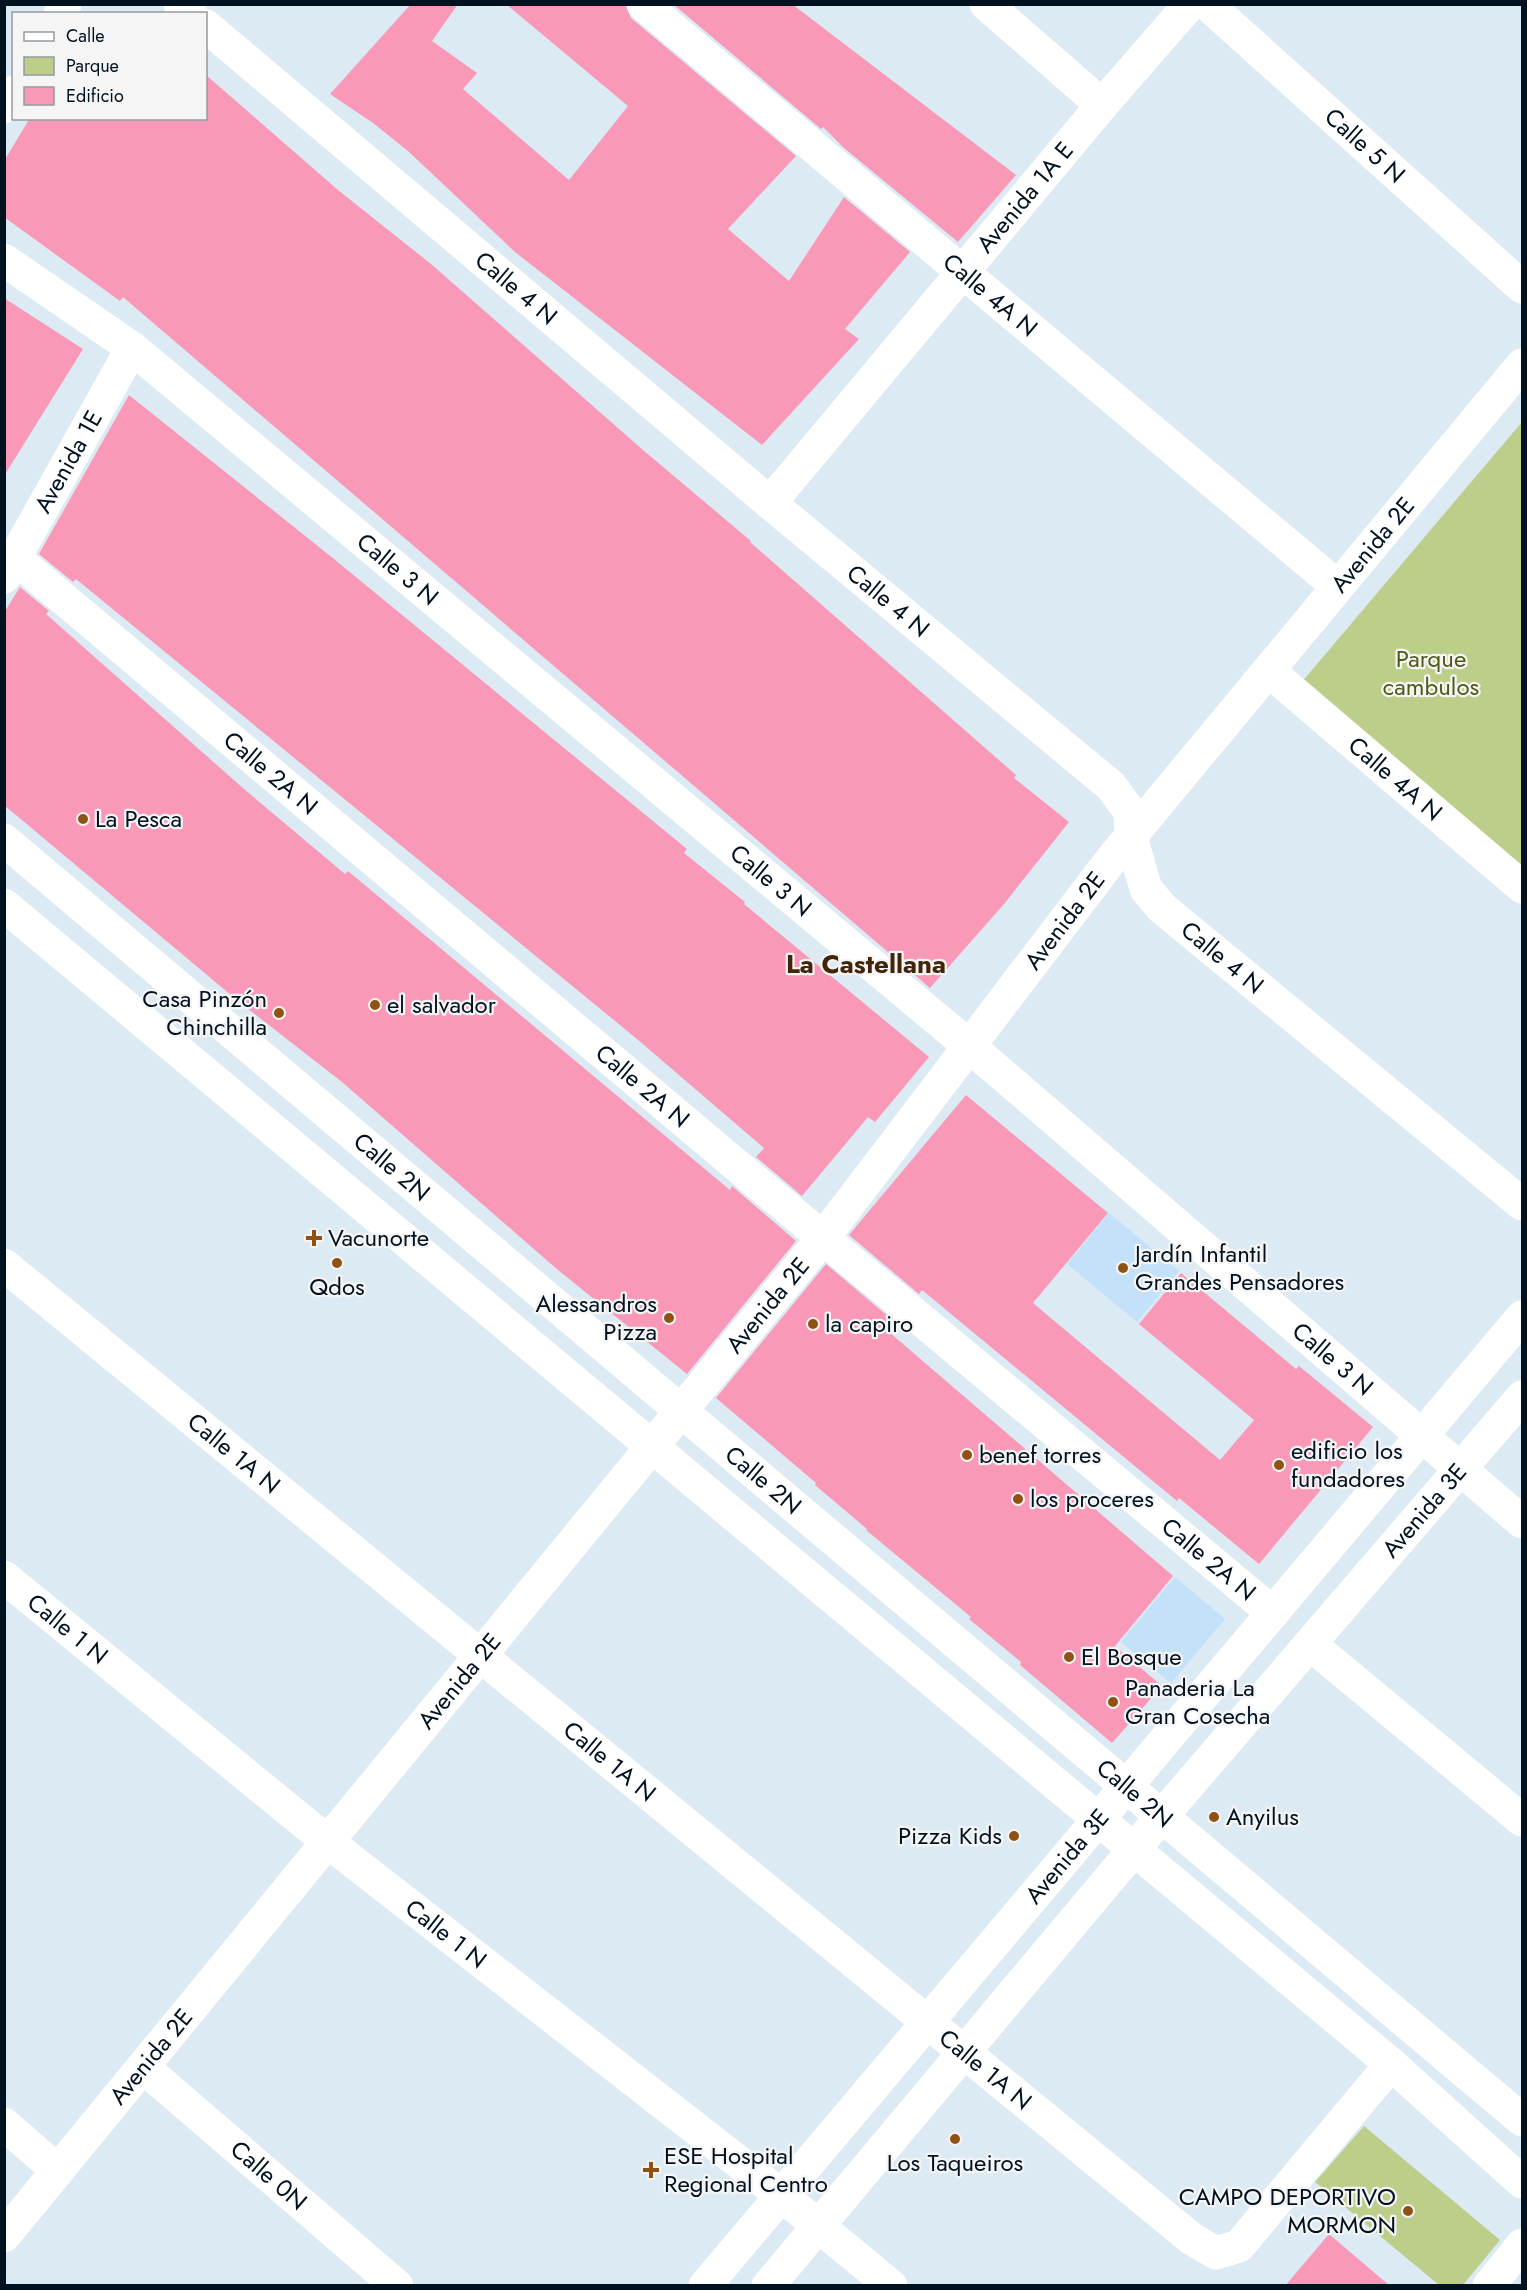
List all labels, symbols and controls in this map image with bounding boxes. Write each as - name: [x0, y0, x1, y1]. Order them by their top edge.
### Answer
- legend: [12, 12, 207, 120]
- text: Calle: [66, 23, 105, 49]
- text: Parque: [66, 53, 119, 79]
- text: Edificio: [66, 83, 124, 109]
- street label: Calle 5 N: [1317, 100, 1413, 191]
- street label: Avenida 1A E: [968, 134, 1081, 260]
- street label: Calle 4 N: [467, 243, 565, 333]
- street label: Calle 4A N: [935, 245, 1045, 345]
- street label: Avenida 1E: [25, 404, 111, 519]
- street label: Avenida 2E: [1322, 489, 1423, 600]
- street label: Calle 3 N: [349, 524, 446, 614]
- street label: Calle 4 N: [839, 556, 937, 645]
- park label: Parque cambulos: [1383, 641, 1479, 704]
- street label: Calle 2A N: [216, 723, 326, 823]
- street label: Calle 4A N: [1341, 728, 1450, 829]
- place label: La Pesca: [95, 801, 182, 836]
- marker: La Pesca: [76, 812, 90, 826]
- street label: Calle 3 N: [722, 836, 820, 925]
- street label: Avenida 2E: [1016, 864, 1113, 977]
- street label: Calle 4 N: [1173, 912, 1272, 1002]
- district label: La Castellana: [786, 945, 946, 983]
- place label: Casa Pinzón Chinchilla: [142, 981, 267, 1044]
- place label: el salvador: [387, 987, 497, 1022]
- marker: el salvador: [368, 998, 382, 1012]
- marker: Casa Pinzón Chinchilla: [272, 1006, 286, 1020]
- street label: Calle 2A N: [588, 1036, 698, 1136]
- street label: Calle 2N: [346, 1124, 438, 1209]
- place label: Vacunorte: [328, 1220, 429, 1255]
- marker: Vacunorte: [305, 1229, 323, 1247]
- place label: Jardín Infantil Grandes Pensadores: [1132, 1236, 1344, 1299]
- street label: Avenida 2E: [717, 1249, 818, 1361]
- marker: Qdos: [330, 1256, 344, 1270]
- marker: Jardín Infantil Grandes Pensadores: [1116, 1261, 1130, 1275]
- place label: Qdos: [309, 1269, 365, 1304]
- place label: Alessandros Pizza: [535, 1286, 657, 1349]
- place label: la capiro: [825, 1306, 913, 1341]
- marker: Alessandros Pizza: [662, 1311, 676, 1325]
- street label: Calle 3 N: [1285, 1314, 1381, 1404]
- marker: la capiro: [806, 1317, 820, 1331]
- street label: Calle 1A N: [180, 1404, 288, 1502]
- place label: edificio los fundadores: [1291, 1433, 1405, 1496]
- street label: Calle 2N: [717, 1437, 809, 1522]
- place label: benef torres: [979, 1437, 1101, 1472]
- marker: benef torres: [960, 1448, 974, 1462]
- street label: Avenida 3E: [1373, 1455, 1475, 1565]
- marker: edificio los fundadores: [1272, 1458, 1286, 1472]
- place label: los proceres: [1030, 1481, 1154, 1516]
- marker: los proceres: [1011, 1492, 1025, 1506]
- street label: Calle 2A N: [1154, 1509, 1264, 1609]
- street label: Calle 1 N: [20, 1585, 116, 1672]
- street label: Avenida 2E: [409, 1625, 509, 1736]
- place label: El Bosque: [1081, 1639, 1182, 1674]
- marker: El Bosque: [1062, 1650, 1076, 1664]
- place label: Panaderia La Gran Cosecha: [1125, 1670, 1270, 1733]
- marker: Panaderia La Gran Cosecha: [1106, 1695, 1120, 1709]
- street label: Calle 1A N: [556, 1712, 664, 1810]
- street label: Calle 2N: [1089, 1750, 1181, 1836]
- place label: Anyilus: [1226, 1799, 1299, 1834]
- street label: Avenida 3E: [1016, 1801, 1117, 1911]
- marker: Anyilus: [1207, 1810, 1221, 1824]
- place label: Pizza Kids: [898, 1818, 1002, 1853]
- marker: Pizza Kids: [1007, 1829, 1021, 1843]
- street label: Calle 1 N: [398, 1890, 495, 1977]
- street label: Avenida 2E: [101, 2001, 201, 2112]
- street label: Calle 1A N: [932, 2020, 1040, 2118]
- street label: Calle 0N: [223, 2132, 315, 2218]
- marker: Los Taqueiros: [948, 2132, 962, 2146]
- place label: ESE Hospital Regional Centro: [664, 2138, 828, 2201]
- place label: Los Taqueiros: [887, 2145, 1023, 2180]
- marker: ESE Hospital Regional Centro: [642, 2161, 660, 2179]
- place label: CAMPO DEPORTIVO MORMON: [1179, 2179, 1396, 2242]
- marker: CAMPO DEPORTIVO MORMON: [1401, 2204, 1415, 2218]

